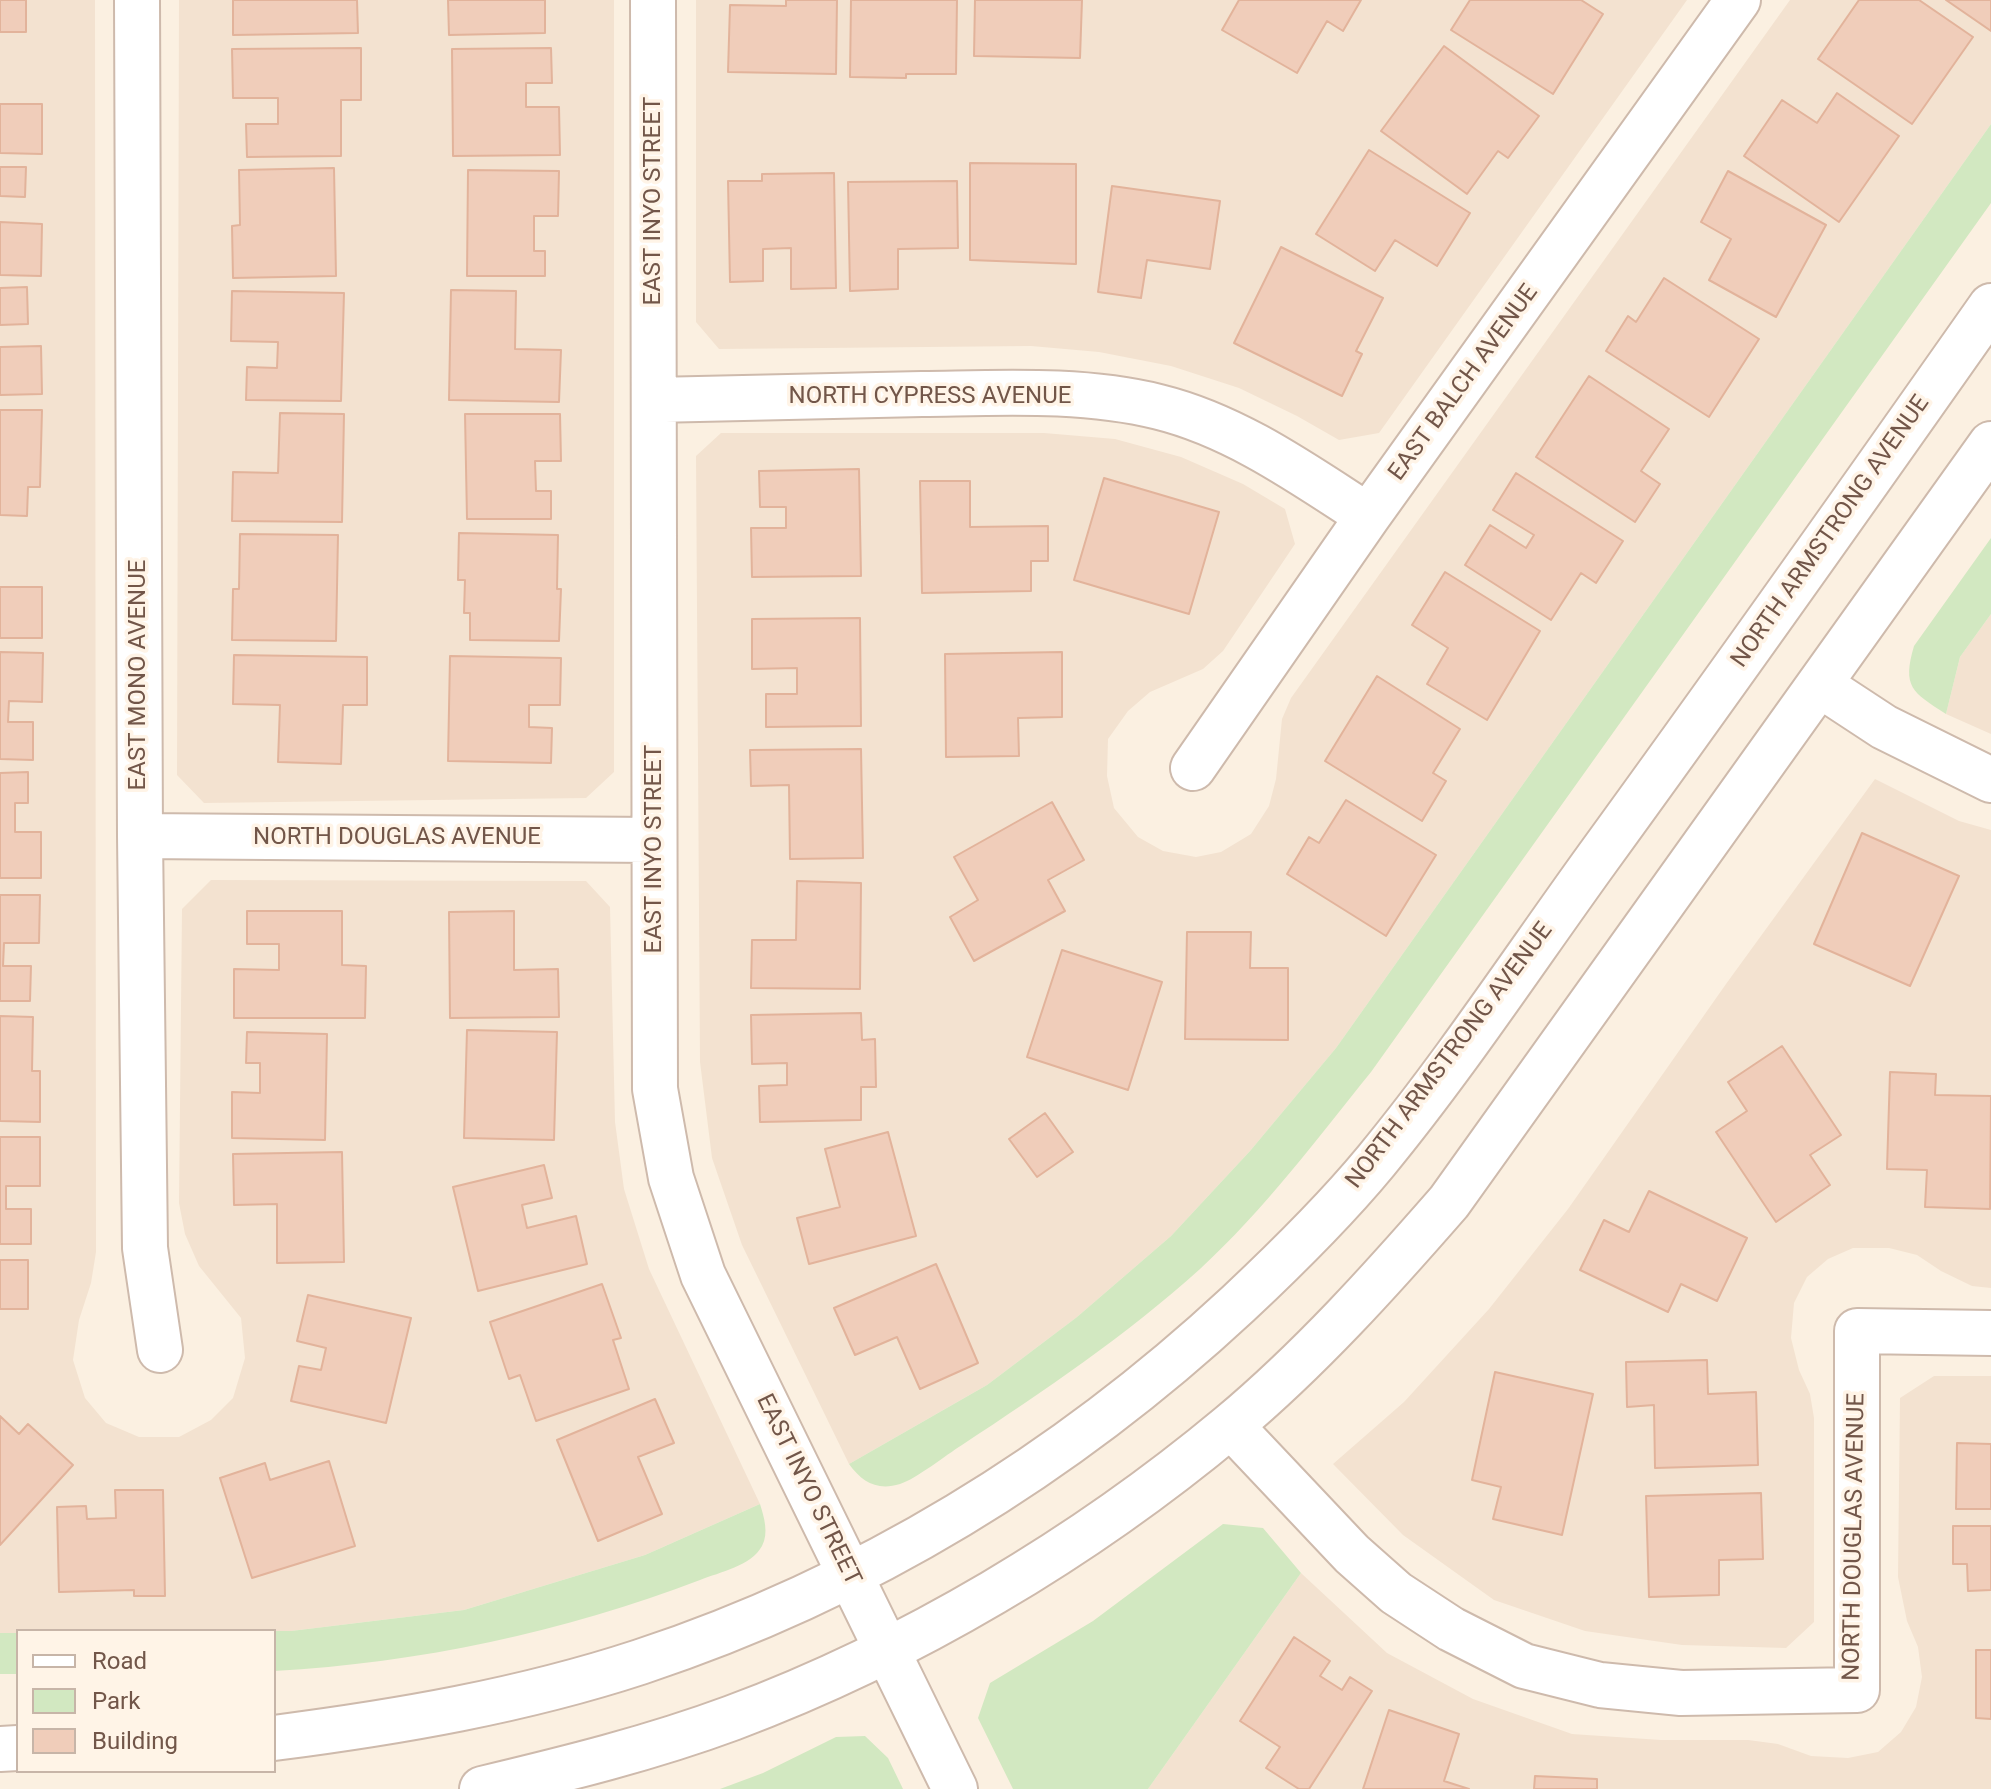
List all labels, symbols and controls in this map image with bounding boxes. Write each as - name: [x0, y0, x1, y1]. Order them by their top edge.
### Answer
- street label: EAST INYO STREET: [640, 97, 668, 305]
- street label: EAST BALCH AVENUE: [1383, 279, 1545, 487]
- street label: NORTH CYPRESS AVENUE: [789, 383, 1071, 411]
- street label: NORTH ARMSTRONG AVENUE: [1726, 390, 1936, 674]
- street label: EAST MONO AVENUE: [125, 560, 153, 790]
- street label: EAST INYO STREET: [641, 745, 669, 953]
- street label: NORTH DOUGLAS AVENUE: [253, 824, 541, 852]
- street label: NORTH ARMSTRONG AVENUE: [1341, 917, 1559, 1195]
- street label: EAST INYO STREET: [749, 1390, 867, 1590]
- street label: NORTH DOUGLAS AVENUE: [1838, 1393, 1872, 1681]
- legend: [16, 1629, 276, 1773]
- text: Road: [92, 1647, 147, 1675]
- text: Park: [92, 1687, 140, 1715]
- text: Building: [92, 1727, 178, 1755]

